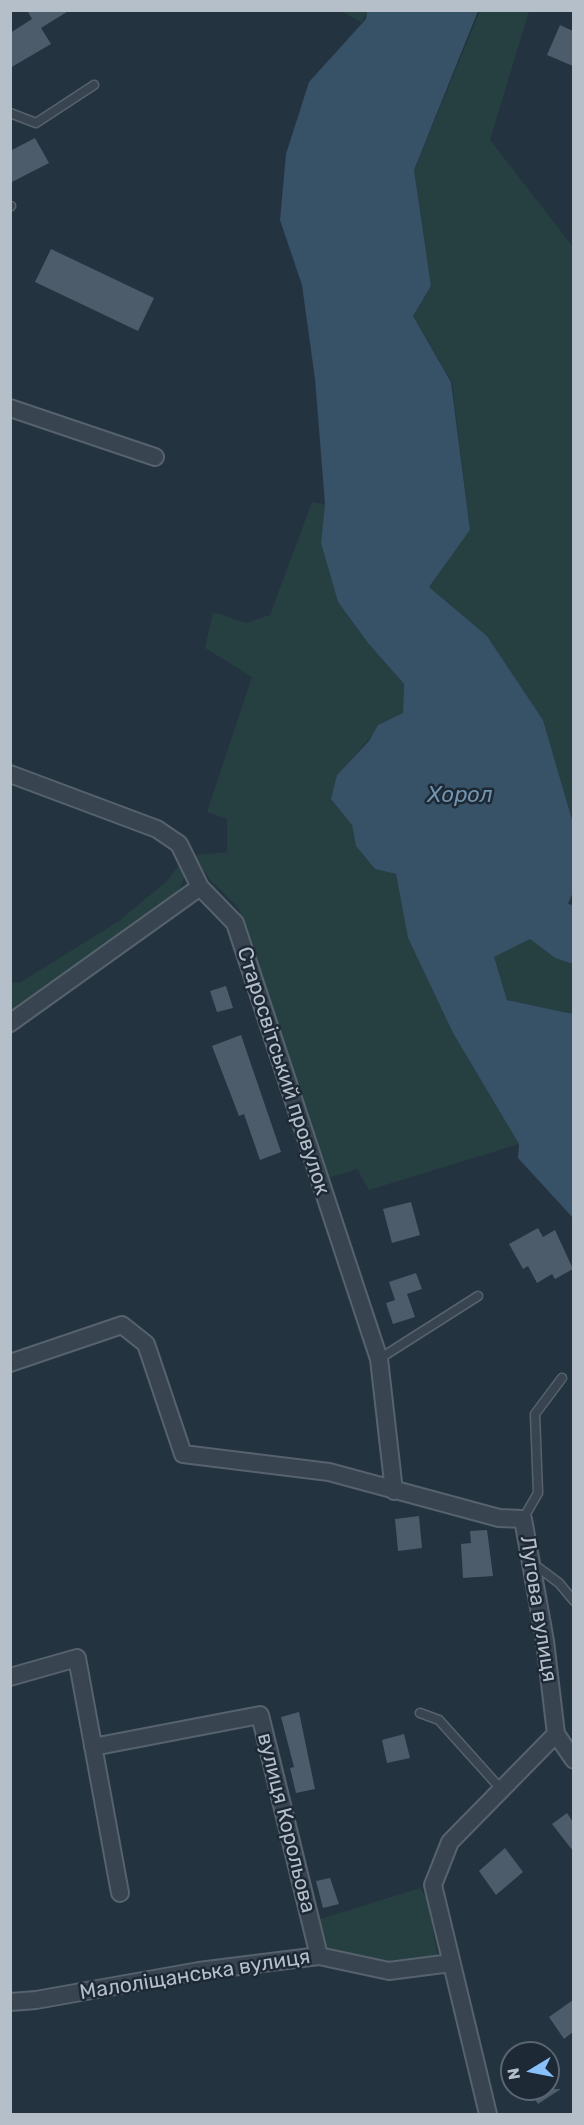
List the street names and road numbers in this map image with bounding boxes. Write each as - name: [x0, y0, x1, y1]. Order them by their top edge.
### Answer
- street label: Старосвітський провулок: [231, 944, 335, 1198]
- street label: Лугова вулиця: [514, 1534, 562, 1684]
- street label: вулиця Корольова: [251, 1730, 321, 1916]
- street label: Малоліщанська вулиця: [78, 1944, 312, 2006]

